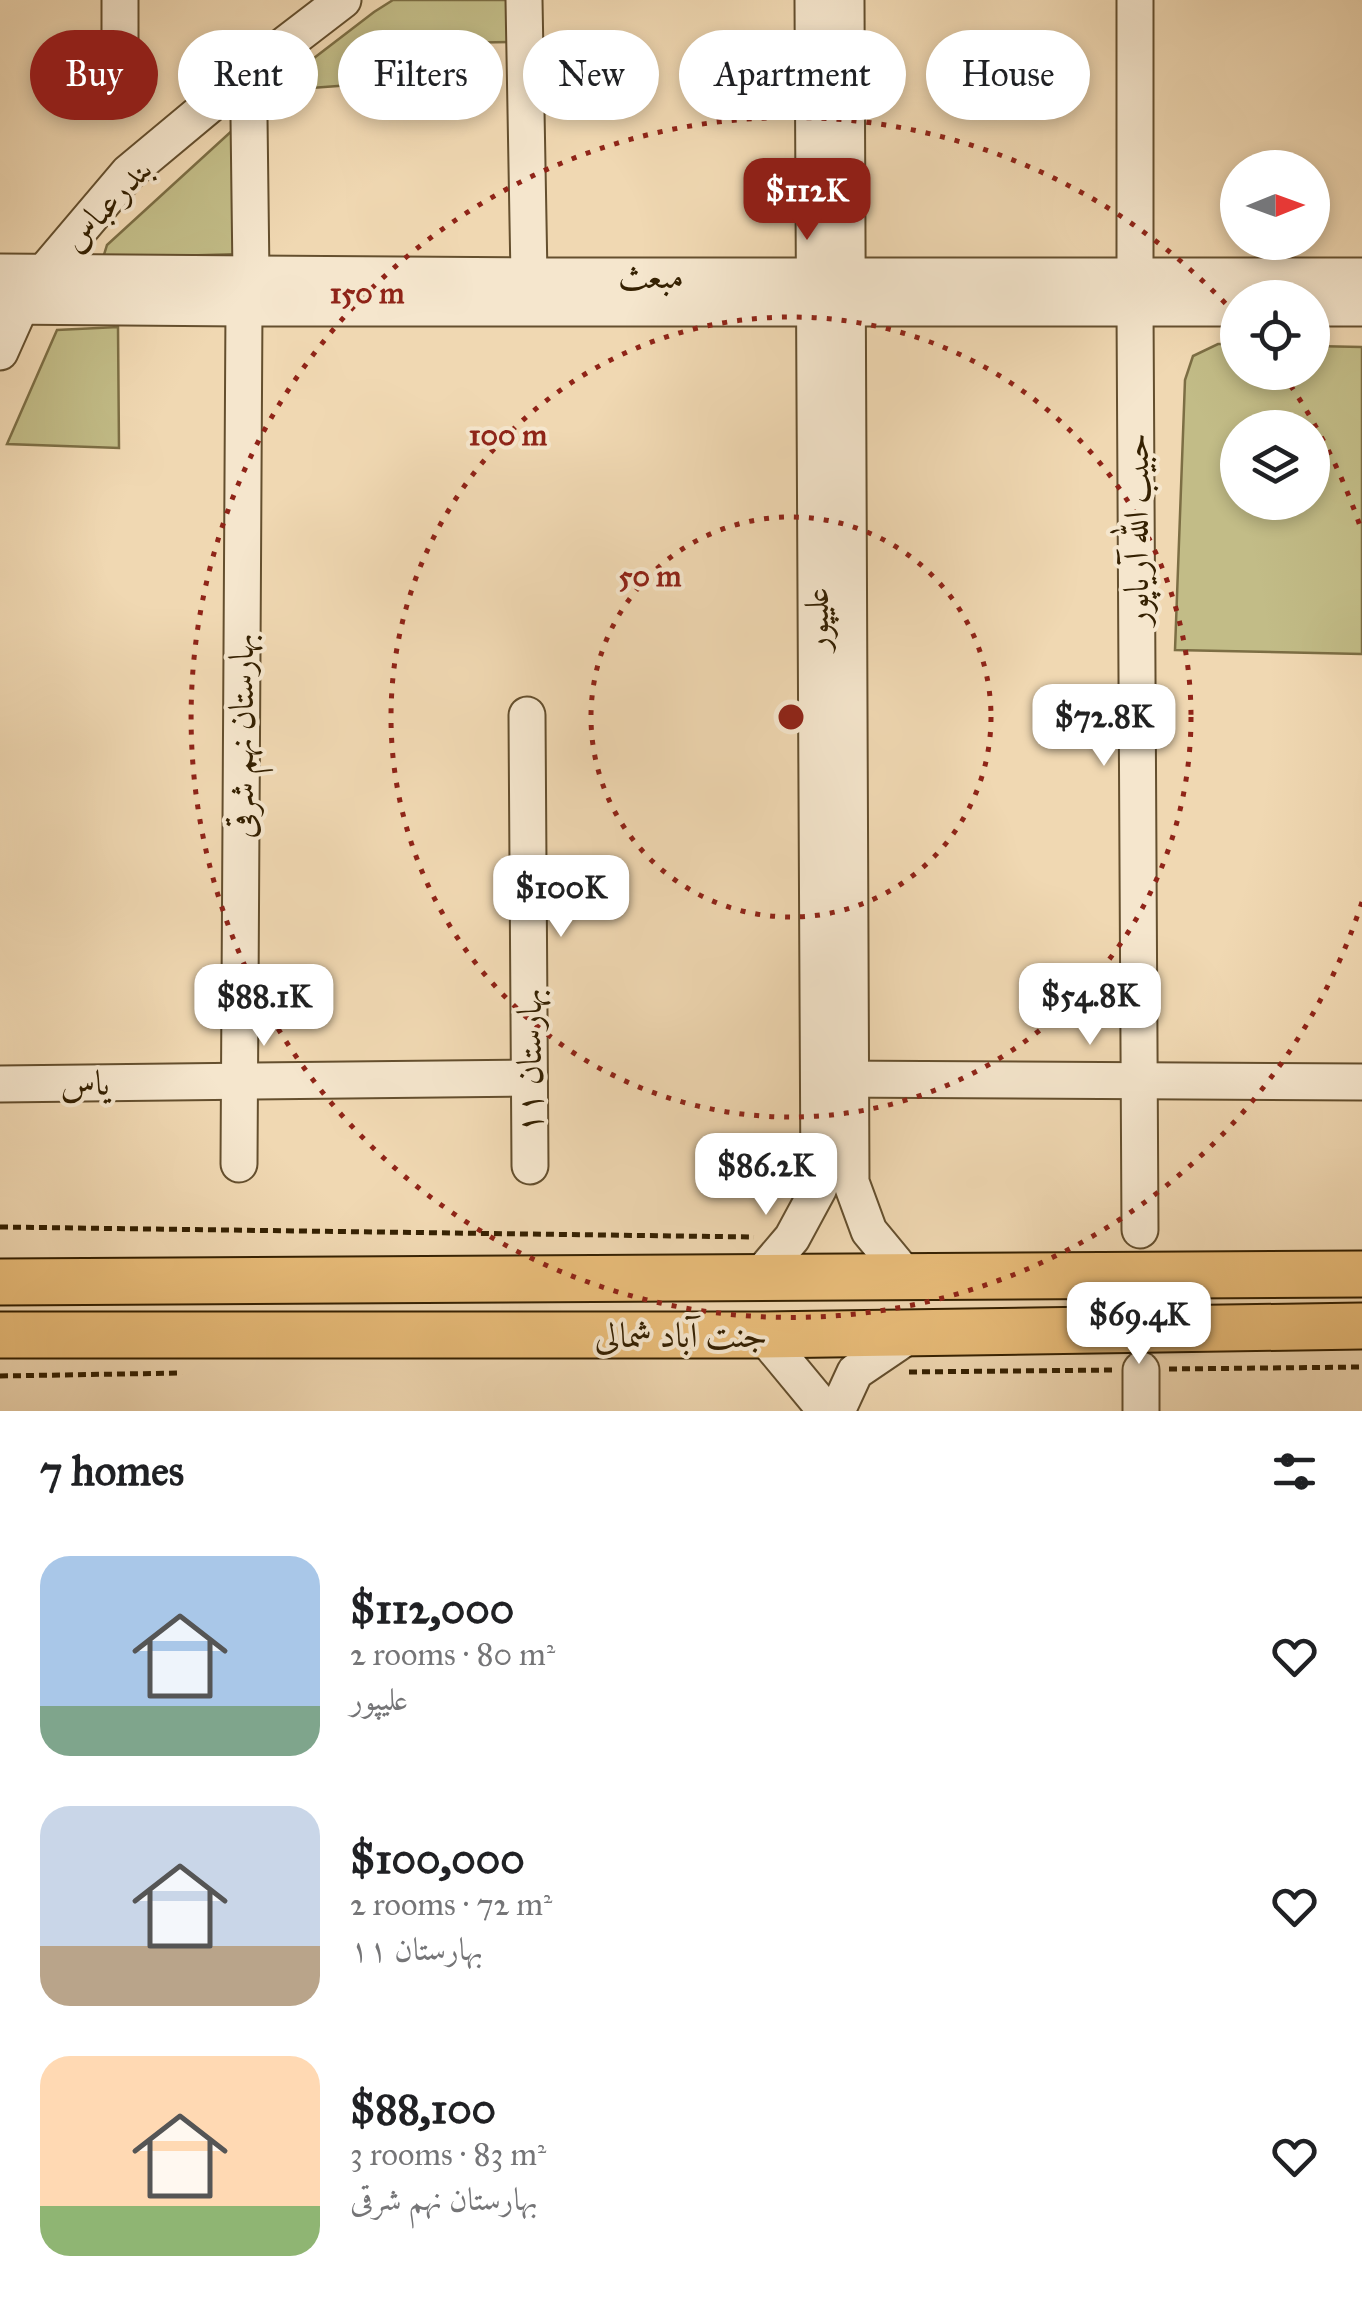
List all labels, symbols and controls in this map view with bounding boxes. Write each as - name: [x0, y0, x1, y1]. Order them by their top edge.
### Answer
- chip: Buy: [30, 30, 158, 120]
- chip: Rent: [178, 30, 318, 120]
- chip: Filters: [338, 30, 503, 120]
- chip: New: [523, 30, 659, 120]
- chip: Apartment: [679, 30, 906, 120]
- chip: House: [926, 30, 1090, 120]
- street label: بندرعباس: [52, 148, 161, 260]
- north arrow: [1220, 150, 1330, 260]
- map controls: [1220, 150, 1330, 520]
- pin: $112K: [737, 158, 877, 243]
- text: $112K: [766, 171, 848, 210]
- street label: مبعث: [618, 255, 684, 298]
- text: 150 m: [330, 275, 405, 311]
- button: locate: [1220, 280, 1330, 390]
- button: layers: [1220, 410, 1330, 520]
- text: 100 m: [469, 417, 548, 453]
- street label: حبیب الله آریاپور: [1109, 433, 1161, 628]
- text: 50 m: [618, 558, 682, 594]
- street label: علیپور: [795, 587, 840, 654]
- street label: بهارستان نهم شرقی: [220, 633, 274, 839]
- pin: $72.8K: [1023, 684, 1185, 769]
- text: $72.8K: [1054, 697, 1154, 736]
- centre of rings: [773, 699, 809, 735]
- pin: $100K: [491, 855, 631, 940]
- text: $100K: [515, 868, 607, 907]
- pin: $54.8K: [1009, 963, 1171, 1048]
- pin: $88.1K: [183, 964, 345, 1049]
- text: $54.8K: [1041, 976, 1139, 1015]
- text: $88.1K: [216, 977, 312, 1016]
- street label: بهارستان ۱۱: [508, 988, 552, 1134]
- street label: یاس: [60, 1062, 112, 1105]
- pin: $86.2K: [685, 1133, 847, 1218]
- text: $86.2K: [717, 1146, 815, 1185]
- pin: $69.4K: [1058, 1282, 1220, 1367]
- text: $69.4K: [1089, 1295, 1189, 1334]
- street label: جنت آباد شمالی: [594, 1314, 768, 1357]
- icon: filters: [1267, 1444, 1322, 1499]
- text: 7 homes: [40, 1445, 184, 1497]
- text: $112,000: [350, 1583, 514, 1635]
- icon: home: [120, 1596, 240, 1716]
- icon: heart: [1267, 1629, 1322, 1684]
- text: 2 rooms · 80 m²: [350, 1635, 555, 1674]
- text: علیپور: [350, 1680, 408, 1719]
- text: $100,000: [350, 1833, 525, 1885]
- icon: home: [120, 1846, 240, 1966]
- icon: heart: [1267, 1879, 1322, 1934]
- text: 2 rooms · 72 m²: [350, 1885, 552, 1924]
- text: بهارستان ۱۱: [350, 1930, 483, 1969]
- text: $88,100: [350, 2083, 496, 2135]
- icon: home: [120, 2096, 240, 2216]
- icon: heart: [1267, 2129, 1322, 2184]
- text: 3 rooms · 83 m²: [350, 2135, 546, 2174]
- text: بهارستان نهم شرقی: [350, 2180, 538, 2219]

